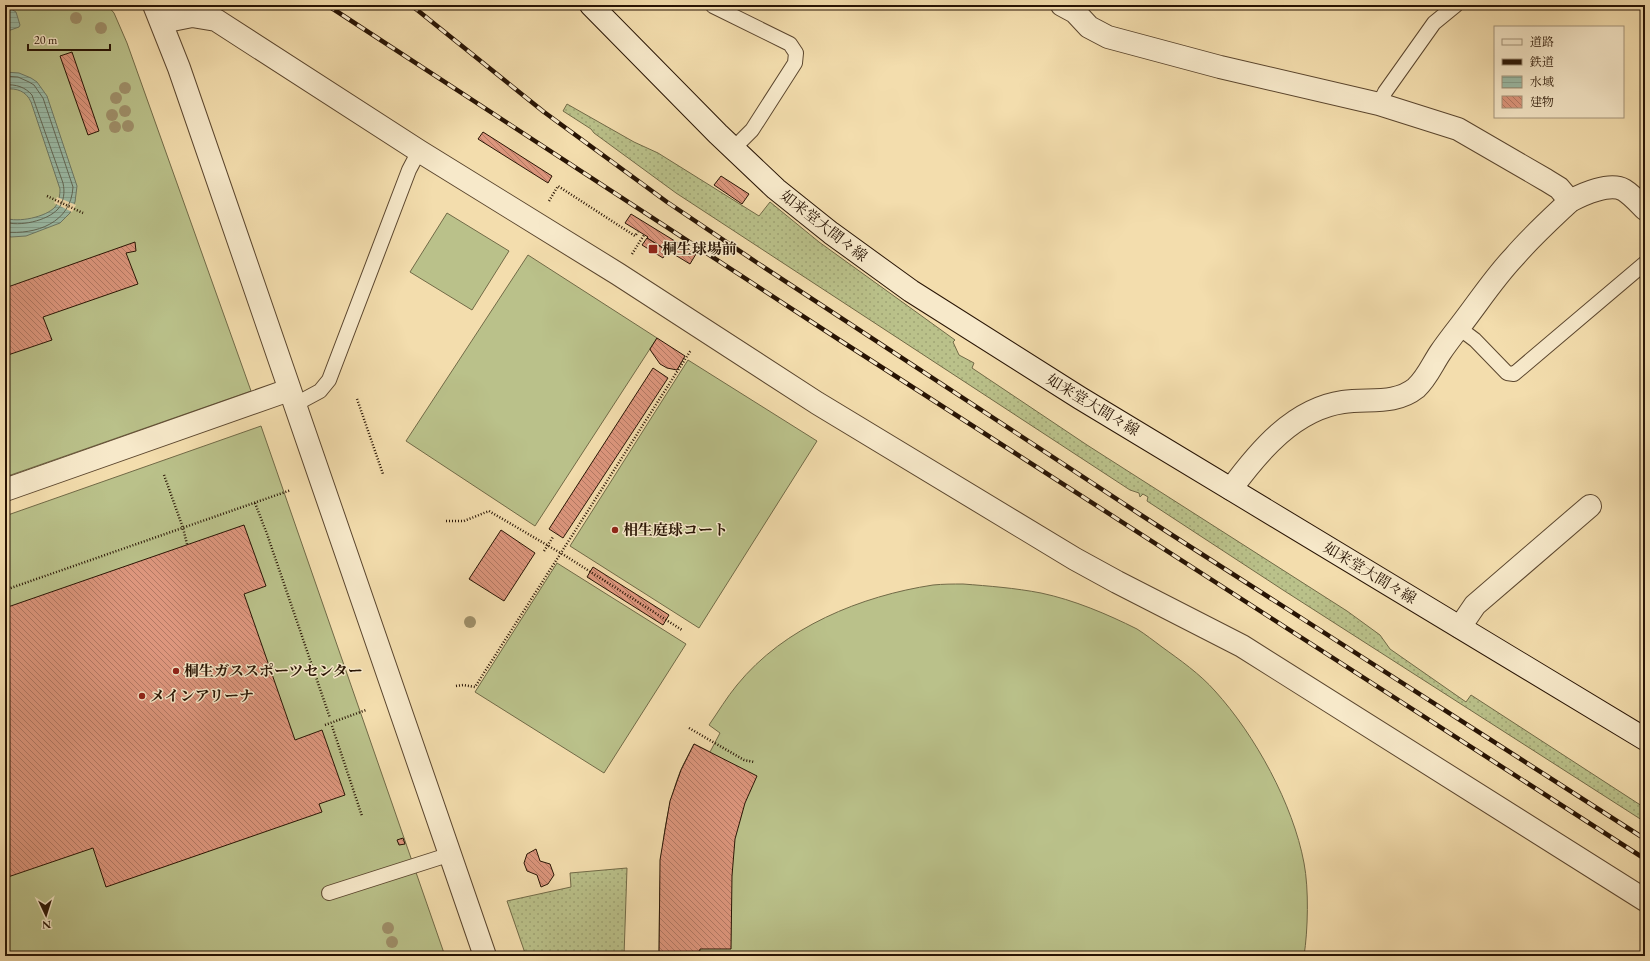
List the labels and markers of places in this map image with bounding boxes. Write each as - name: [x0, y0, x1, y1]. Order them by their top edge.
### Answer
- place label: 桐生球場前: [662, 239, 737, 258]
- marker: 桐生球場前: [647, 243, 659, 255]
- place label: 相生庭球コート: [623, 520, 728, 539]
- marker: 相生庭球コート: [610, 525, 620, 535]
- place label: 桐生ガススポーツセンター: [184, 661, 363, 680]
- marker: 桐生ガススポーツセンター: [171, 666, 181, 676]
- place label: メインアリーナ: [150, 686, 254, 705]
- marker: メインアリーナ: [137, 691, 147, 701]

